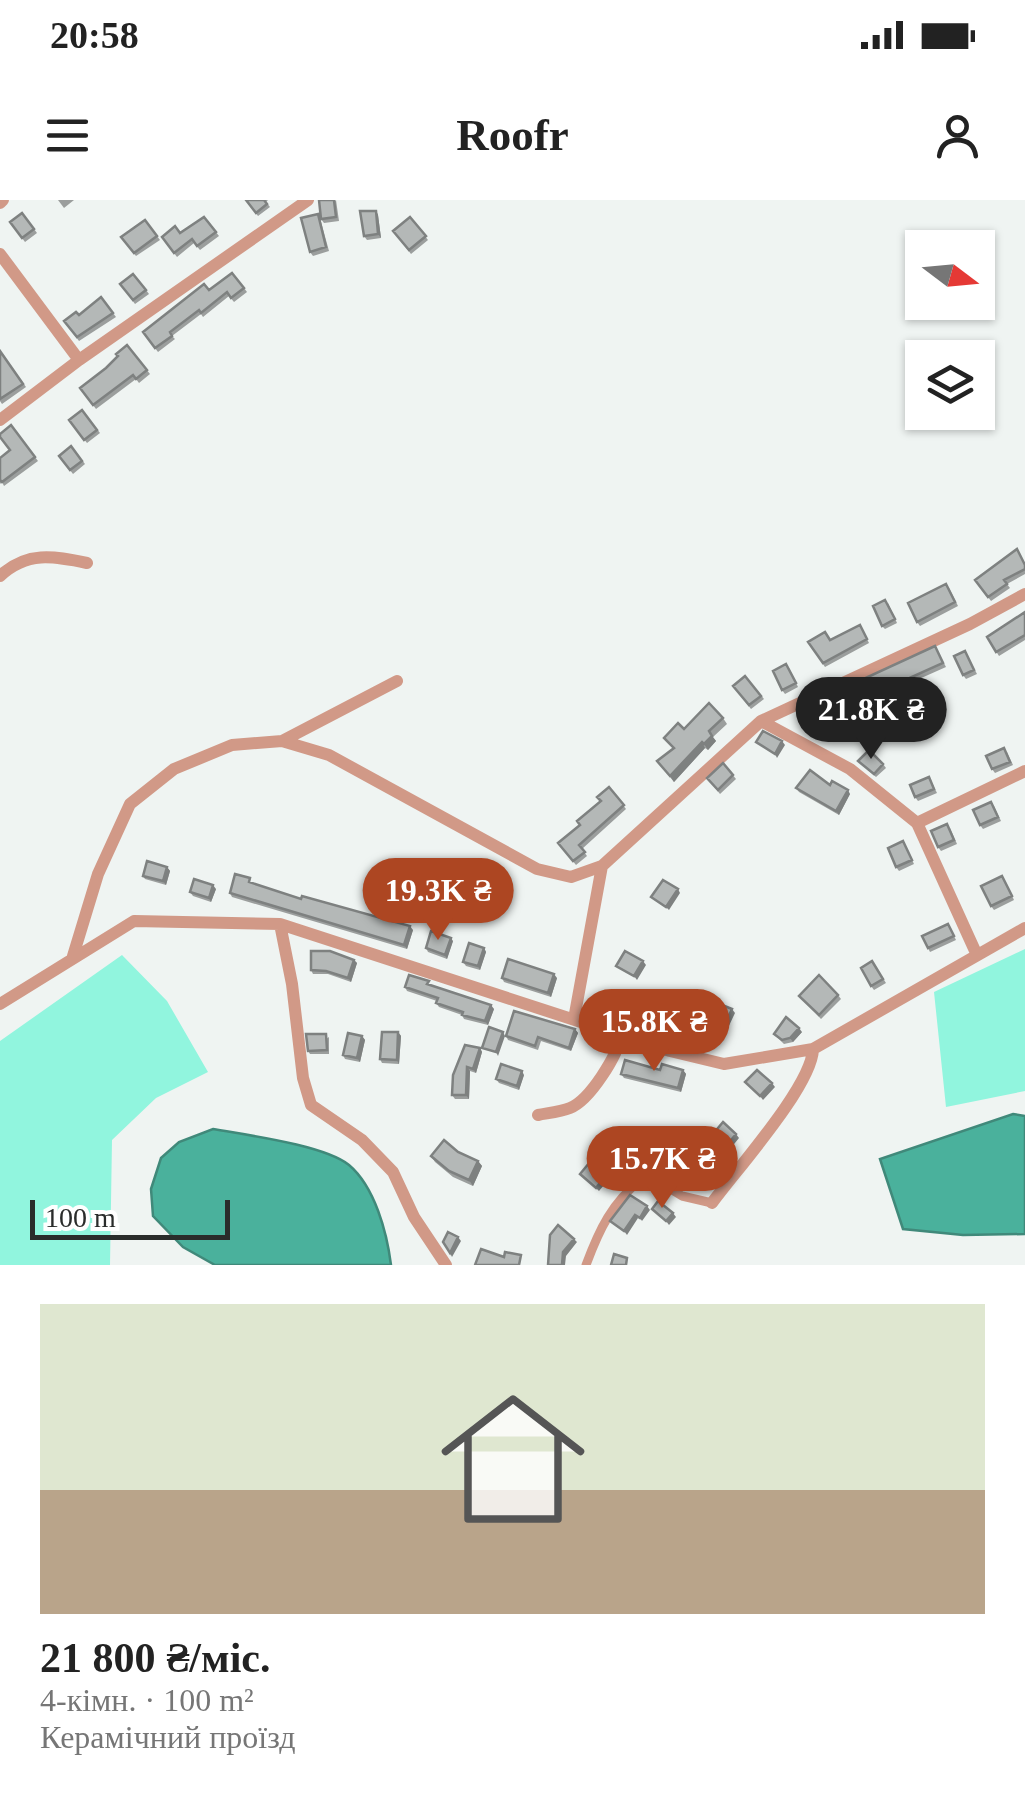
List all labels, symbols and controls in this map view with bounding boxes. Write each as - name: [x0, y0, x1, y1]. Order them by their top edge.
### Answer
- text: 20:58: [50, 14, 139, 56]
- icon: menu: [40, 108, 95, 163]
- icon: person: [930, 108, 985, 163]
- text: Roofr: [456, 110, 569, 160]
- north arrow: [905, 230, 995, 320]
- map controls: [905, 230, 995, 430]
- button: layers: [905, 340, 995, 430]
- pin: 21.8K ₴: [779, 677, 963, 762]
- text: 21.8K ₴: [818, 691, 924, 727]
- pin: 19.3K ₴: [346, 858, 530, 943]
- text: 19.3K ₴: [385, 872, 491, 908]
- pin: 15.8K ₴: [562, 989, 746, 1074]
- text: 15.8K ₴: [601, 1003, 707, 1039]
- pin: 15.7K ₴: [570, 1126, 754, 1211]
- text: 15.7K ₴: [609, 1140, 715, 1176]
- scale bar: [30, 1195, 230, 1240]
- text: 100 m: [45, 1202, 116, 1233]
- icon: home: [423, 1369, 603, 1549]
- text: 21 800 ₴/міс.: [40, 1635, 270, 1681]
- text: 4-кімн. · 100 m²: [40, 1682, 254, 1718]
- text: Керамічний проїзд: [40, 1719, 296, 1755]

